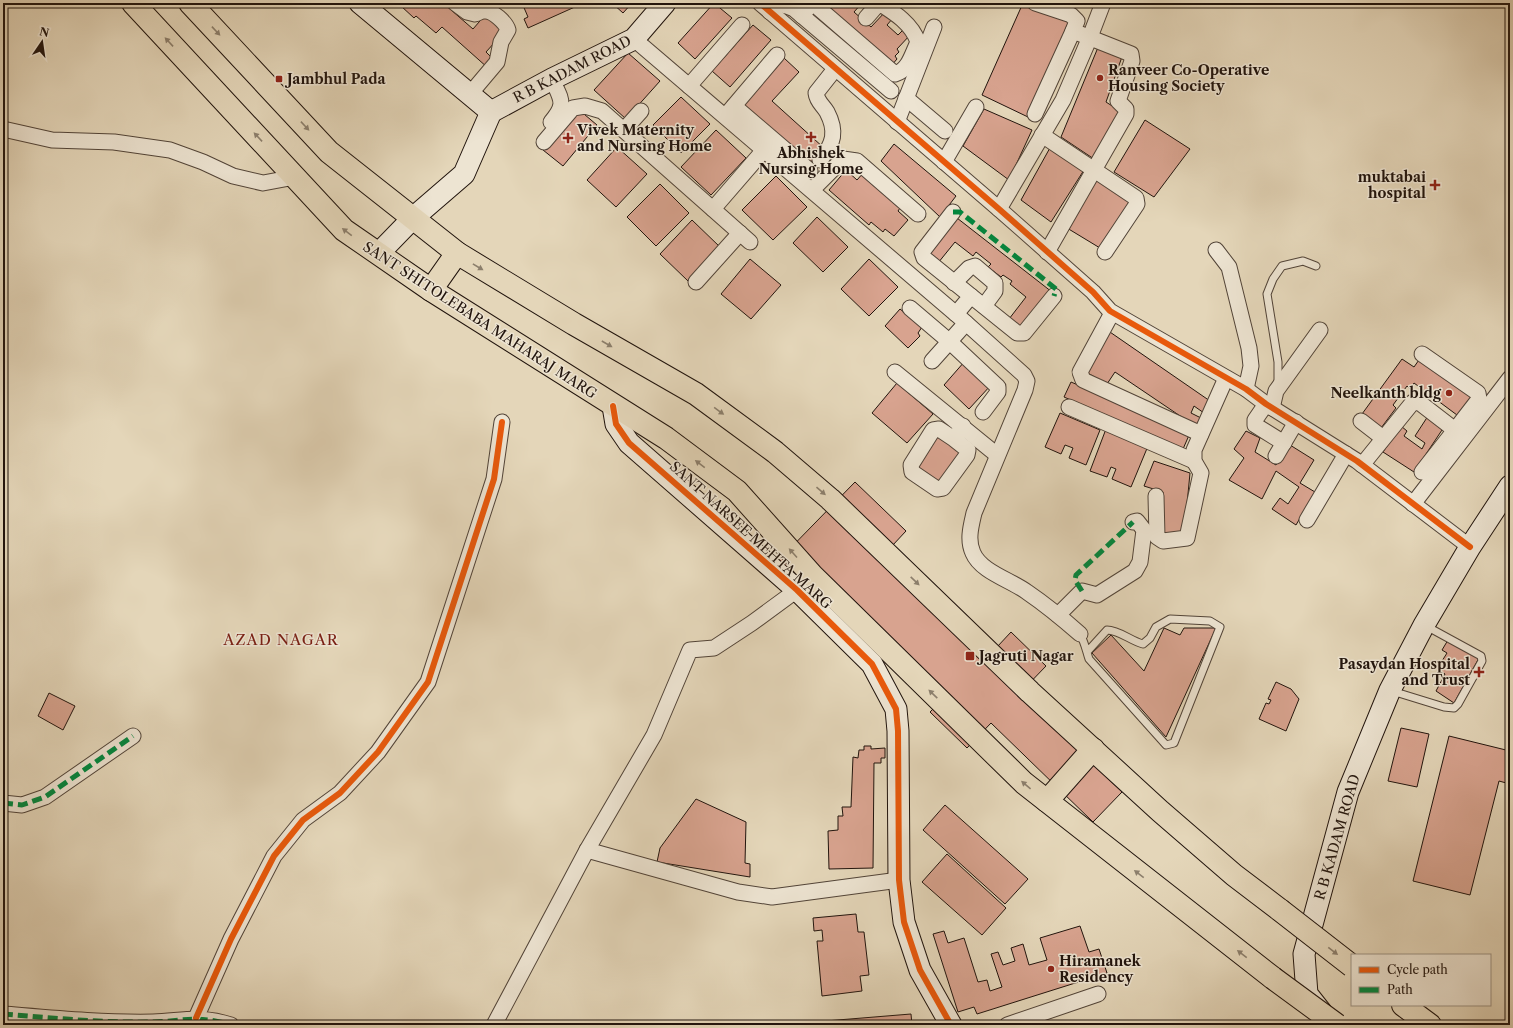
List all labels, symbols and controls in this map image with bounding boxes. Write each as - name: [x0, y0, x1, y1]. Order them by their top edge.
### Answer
- north arrow: [22, 22, 62, 62]
- text: N: [38, 24, 51, 40]
- one-way arrow: [212, 26, 221, 37]
- street label: R B KADAM ROAD: [510, 31, 634, 107]
- one-way arrow: [165, 37, 174, 47]
- place label: Ranveer Co-Operative Housing Society: [1108, 61, 1269, 95]
- place label: Jambhul Pada: [284, 70, 387, 88]
- marker: Ranveer Co-Operative Housing Society: [1095, 73, 1105, 83]
- marker: Jambhul Pada: [274, 74, 284, 84]
- place label: Vivek Maternity and Nursing Home: [576, 121, 712, 155]
- one-way arrow: [300, 122, 309, 131]
- marker: Abhishek Nursing Home: [805, 131, 817, 143]
- one-way arrow: [253, 132, 263, 142]
- marker: Vivek Maternity and Nursing Home: [562, 132, 574, 144]
- place label: Abhishek Nursing Home: [759, 144, 863, 178]
- place label: muktabai hospital: [1358, 168, 1426, 202]
- marker: muktabai hospital: [1429, 179, 1441, 191]
- one-way arrow: [342, 228, 352, 236]
- street label: SANT SHITOLEBABA MAHARAJ MARG: [360, 237, 600, 403]
- one-way arrow: [472, 263, 484, 270]
- one-way arrow: [602, 340, 613, 347]
- place label: Neelkanth bldg: [1331, 384, 1442, 402]
- marker: Neelkanth bldg: [1444, 388, 1454, 398]
- one-way arrow: [713, 407, 724, 415]
- street label: SANT NARSEE MEHTA MARG: [666, 457, 836, 613]
- one-way arrow: [694, 459, 705, 468]
- one-way arrow: [816, 487, 826, 496]
- one-way arrow: [789, 549, 798, 558]
- one-way arrow: [910, 576, 920, 585]
- district label: AZAD NAGAR: [222, 630, 339, 649]
- place label: Jagruti Nagar: [976, 647, 1074, 665]
- marker: Jagruti Nagar: [964, 650, 976, 662]
- place label: Pasaydan Hospital and Trust: [1339, 655, 1470, 689]
- marker: Pasaydan Hospital and Trust: [1473, 666, 1485, 678]
- one-way arrow: [928, 689, 938, 699]
- street label: R B KADAM ROAD: [1310, 772, 1364, 902]
- one-way arrow: [1021, 780, 1032, 789]
- one-way arrow: [1134, 871, 1144, 879]
- one-way arrow: [1328, 947, 1339, 956]
- one-way arrow: [1236, 950, 1247, 958]
- place label: Hiramanek Residency: [1059, 952, 1142, 986]
- legend: [1351, 954, 1491, 1006]
- text: Cycle path: [1387, 962, 1448, 977]
- marker: Hiramanek Residency: [1046, 964, 1056, 974]
- text: Path: [1387, 982, 1413, 997]

